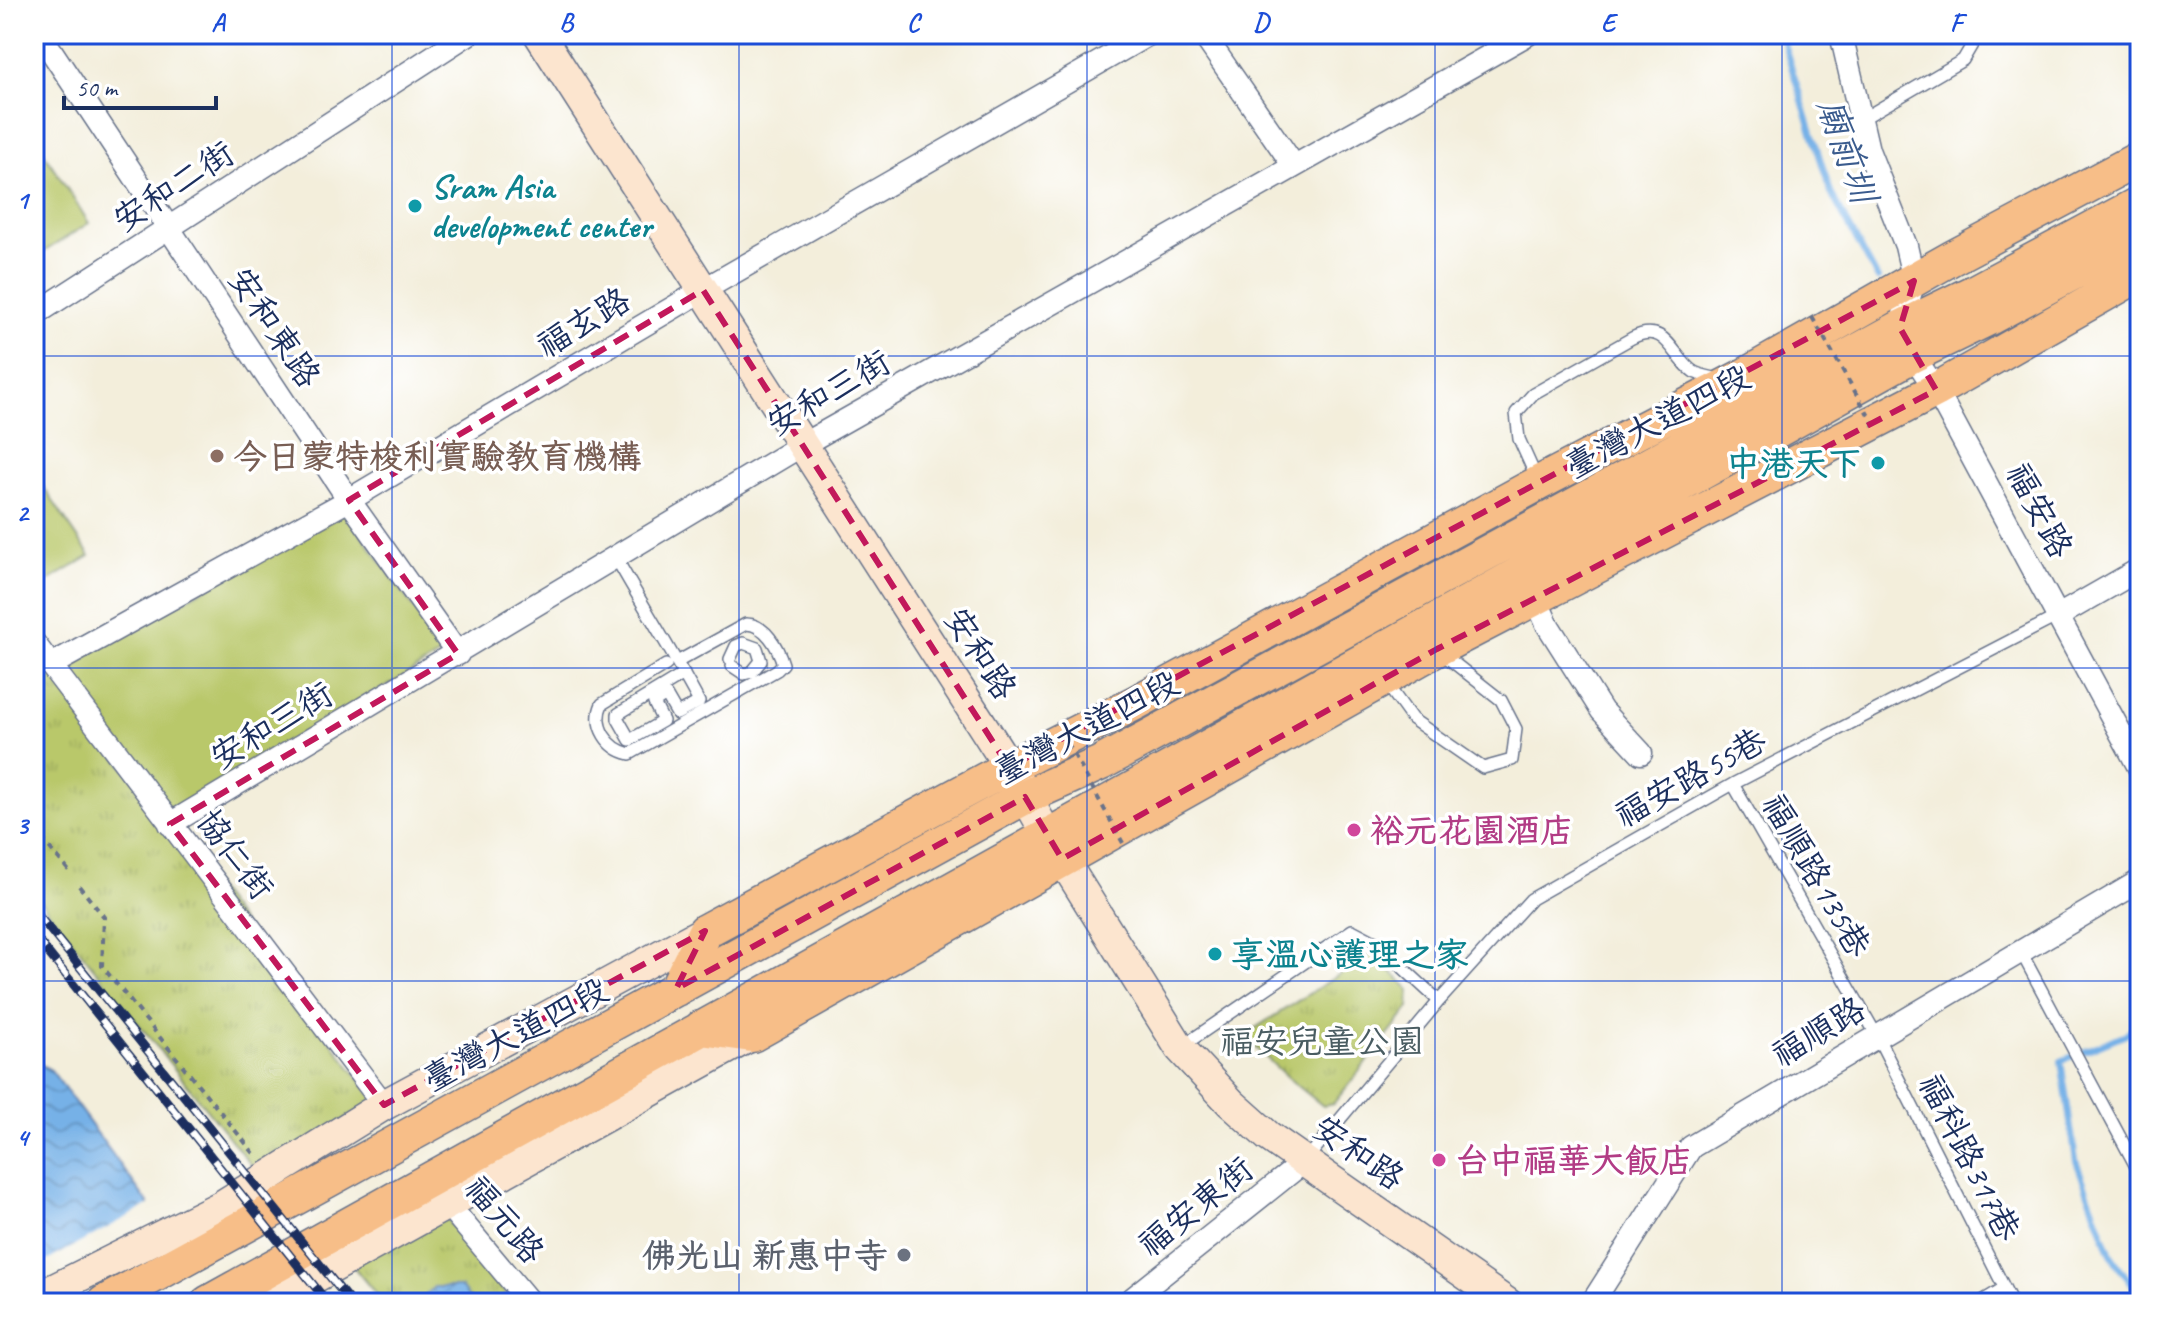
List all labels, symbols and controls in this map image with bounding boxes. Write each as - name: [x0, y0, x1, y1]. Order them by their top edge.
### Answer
- text: A: [211, 6, 226, 39]
- text: B: [559, 6, 575, 39]
- text: C: [907, 6, 923, 39]
- text: D: [1253, 6, 1271, 39]
- text: E: [1601, 6, 1619, 39]
- text: F: [1950, 6, 1968, 39]
- scale bar: [64, 60, 216, 110]
- text: 50 m: [76, 73, 119, 103]
- water label: 廟前圳: [1807, 92, 1889, 213]
- street label: 安和二街: [105, 131, 242, 241]
- place label: Sram Asia development center: [431, 165, 655, 247]
- text: 1: [16, 184, 31, 217]
- marker: Sram Asia development center: [406, 197, 424, 215]
- street label: 安和東路: [219, 259, 330, 396]
- street label: 福玄路: [528, 278, 638, 367]
- street label: 安和三街: [759, 340, 898, 445]
- street label: 臺灣大道四段: [1557, 355, 1757, 488]
- place label: 今日蒙特梭利實驗教育機構: [233, 435, 641, 478]
- place label: 中港天下: [1726, 442, 1862, 485]
- marker: 今日蒙特梭利實驗教育機構: [208, 447, 226, 465]
- marker: 中港天下: [1869, 454, 1887, 472]
- street label: 福安路: [1997, 455, 2082, 565]
- text: 2: [16, 496, 30, 529]
- street label: 安和路: [935, 599, 1026, 708]
- street label: 臺灣大道四段: [986, 661, 1186, 794]
- street label: 安和三街: [202, 672, 341, 779]
- street label: 福安路55巷: [1607, 718, 1774, 837]
- street label: 福順路135巷: [1752, 786, 1881, 965]
- street label: 協仁街: [188, 801, 283, 908]
- text: 3: [16, 809, 30, 842]
- place label: 裕元花園酒店: [1370, 809, 1574, 852]
- marker: 裕元花園酒店: [1345, 821, 1363, 839]
- place label: 享溫心護理之家: [1231, 933, 1469, 976]
- marker: 享溫心護理之家: [1206, 945, 1224, 963]
- street label: 臺灣大道四段: [415, 968, 615, 1101]
- street label: 福順路: [1763, 987, 1873, 1076]
- park label: 福安兒童公園: [1220, 1020, 1424, 1063]
- street label: 福科路317巷: [1909, 1066, 2030, 1248]
- street label: 安和路: [1305, 1106, 1413, 1199]
- text: 4: [16, 1121, 31, 1154]
- place label: 台中福華大飯店: [1455, 1139, 1693, 1182]
- street label: 福安東街: [1129, 1147, 1262, 1266]
- marker: 台中福華大飯店: [1430, 1151, 1448, 1169]
- street label: 福元路: [455, 1166, 554, 1272]
- place label: 佛光山 新惠中寺: [642, 1234, 888, 1277]
- marker: 佛光山 新惠中寺: [895, 1246, 913, 1264]

